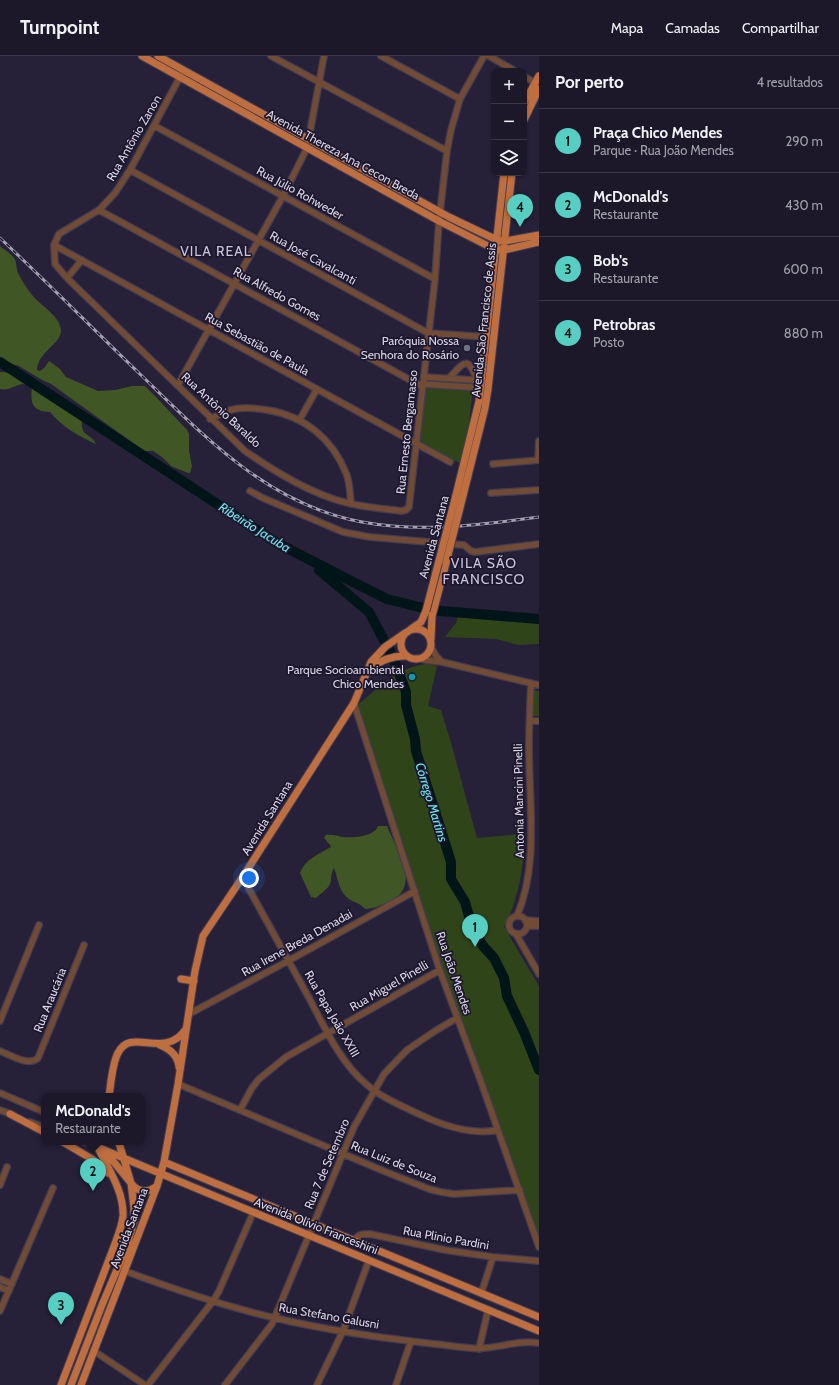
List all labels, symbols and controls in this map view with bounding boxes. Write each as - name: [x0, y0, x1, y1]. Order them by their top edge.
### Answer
- text: Turnpoint: [20, 16, 99, 39]
- text: Mapa: [611, 19, 643, 37]
- text: Camadas: [665, 19, 720, 37]
- text: Compartilhar: [742, 19, 819, 37]
- map controls: [491, 68, 527, 176]
- button: +: [491, 68, 527, 104]
- text: Por perto: [555, 72, 624, 92]
- text: 4 resultados: [756, 74, 823, 90]
- street label: Rua Antônio Zanon: [103, 92, 165, 184]
- button: −: [491, 104, 527, 140]
- street label: Avenida Thereza Ana Cecon Breda: [264, 106, 423, 203]
- text: Praça Chico Mendes: [593, 124, 722, 142]
- text: 1: [566, 133, 570, 149]
- text: 290 m: [785, 133, 823, 149]
- button: layers: [491, 140, 527, 176]
- text: Parque · Rua João Mendes: [593, 142, 734, 158]
- street label: Rua Júlio Rohweder: [254, 162, 347, 223]
- text: McDonald's: [593, 188, 668, 206]
- pin: 4: [507, 194, 533, 227]
- text: 2: [565, 197, 571, 213]
- text: 430 m: [785, 197, 823, 213]
- text: Restaurante: [593, 206, 658, 222]
- street label: Rua José Cavalcanti: [267, 228, 359, 288]
- district label: VILA REAL: [180, 242, 252, 260]
- street label: Avenida São Francisco de Assis: [468, 242, 499, 398]
- text: Bob's: [593, 252, 628, 270]
- text: 3: [564, 261, 572, 277]
- text: 600 m: [783, 261, 823, 277]
- street label: Rua Alfredo Gomes: [231, 263, 324, 324]
- text: Restaurante: [593, 270, 658, 286]
- street label: Rua Sebastião de Paula: [202, 309, 312, 379]
- text: Petrobras: [593, 316, 655, 334]
- text: 4: [564, 325, 572, 341]
- text: 880 m: [784, 325, 823, 341]
- place label: Paróquia Nossa Senhora do Rosário: [361, 333, 459, 362]
- text: Posto: [593, 334, 624, 350]
- marker: Paróquia Nossa Senhora do Rosário: [462, 343, 472, 353]
- street label: Rua Antônio Baraldo: [178, 369, 265, 451]
- street label: Rua Ernesto Bergamasso: [393, 369, 421, 495]
- street label: Avenida Santana: [415, 494, 452, 580]
- water label: Ribeirão Jacuba: [216, 499, 294, 555]
- district label: VILA SÃO FRANCISCO: [443, 554, 525, 588]
- place label: Parque Socioambiental Chico Mendes: [287, 662, 404, 691]
- marker: Parque Socioambiental Chico Mendes: [407, 672, 417, 682]
- street label: Antonia Mancini Pinelli: [510, 743, 527, 859]
- water label: Córrego Martins: [412, 760, 452, 844]
- street label: Avenida Santana: [238, 778, 296, 858]
- your location: [239, 868, 259, 888]
- street label: Rua Irene Breda Denadai: [239, 906, 355, 979]
- pin: 1: [462, 914, 488, 947]
- street label: Rua João Mendes: [433, 929, 476, 1016]
- street label: Rua Miguel Pinelli: [347, 957, 431, 1014]
- street label: Rua Araucária: [30, 965, 69, 1034]
- street label: Rua Papa João XXIII: [302, 968, 363, 1060]
- popup: [41, 1093, 145, 1145]
- text: McDonald's: [55, 1102, 131, 1120]
- street label: Rua 7 de Setembro: [301, 1116, 353, 1211]
- text: Restaurante: [55, 1120, 121, 1136]
- street label: Rua Luiz de Souza: [349, 1137, 440, 1186]
- pin: 2: [80, 1158, 106, 1191]
- street label: Avenida Santana: [106, 1185, 151, 1270]
- street label: Avenida Olívio Franceshini: [252, 1194, 380, 1257]
- street label: Rua Plinio Pardini: [402, 1223, 490, 1252]
- pin: 3: [48, 1292, 74, 1325]
- street label: Rua Stefano Galusni: [278, 1299, 380, 1332]

